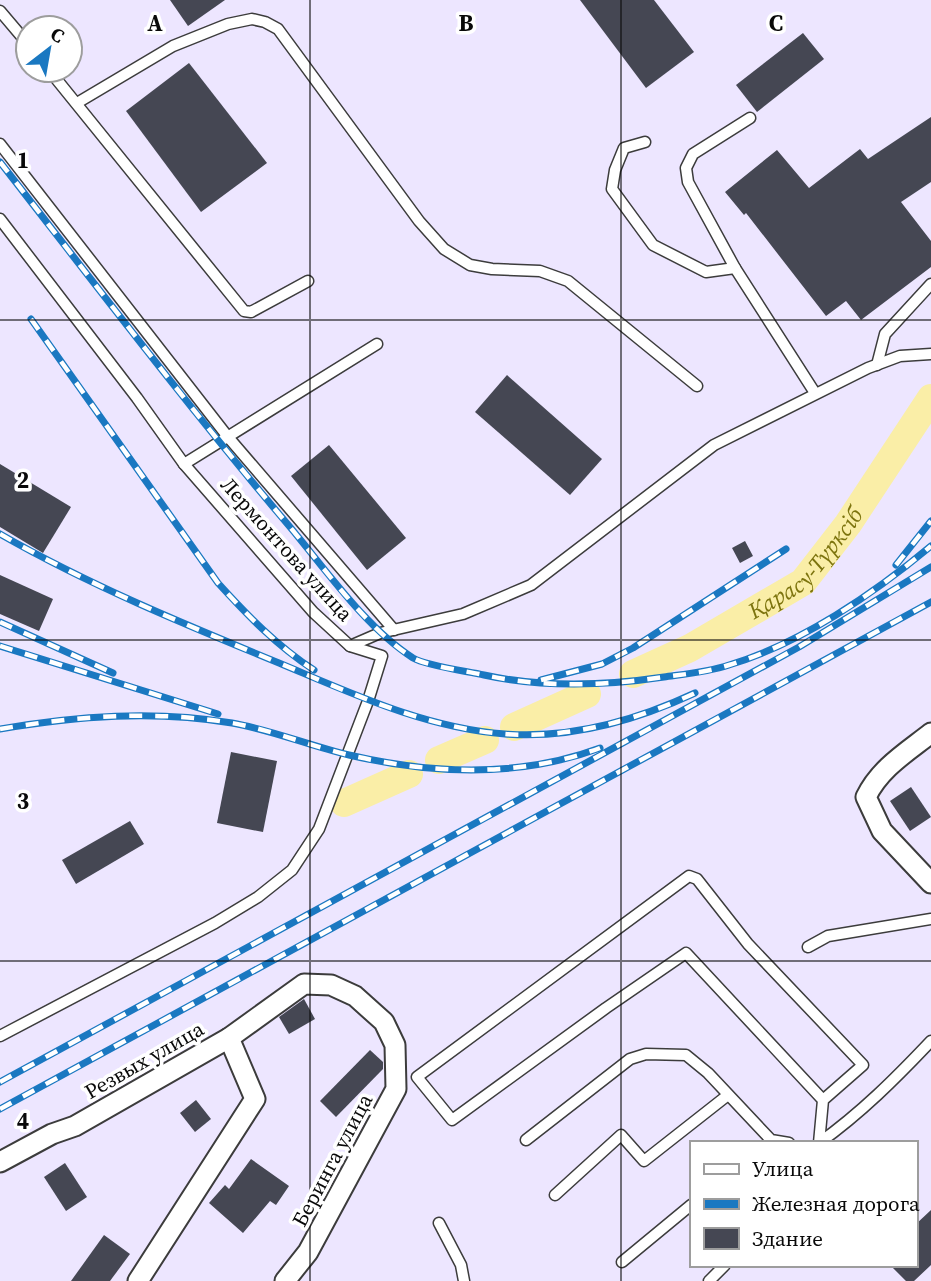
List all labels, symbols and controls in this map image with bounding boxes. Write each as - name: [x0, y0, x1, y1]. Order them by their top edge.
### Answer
- text: A: [147, 7, 163, 39]
- text: B: [459, 7, 474, 39]
- text: C: [769, 7, 783, 39]
- north arrow: [14, 14, 84, 84]
- text: С: [46, 20, 70, 49]
- text: 1: [17, 144, 29, 176]
- text: 2: [17, 464, 29, 496]
- street label: Лермонтова улица: [214, 471, 360, 628]
- water label: Қарасу-Түрксіб: [741, 499, 872, 627]
- text: 3: [17, 785, 29, 817]
- street label: Резвых улица: [79, 1014, 209, 1106]
- street label: Беринга улица: [285, 1088, 379, 1232]
- text: 4: [17, 1105, 29, 1137]
- legend: [690, 1141, 917, 1267]
- text: Улица: [752, 1154, 814, 1183]
- text: Железная дорога: [752, 1189, 920, 1218]
- text: Здание: [752, 1224, 823, 1253]

